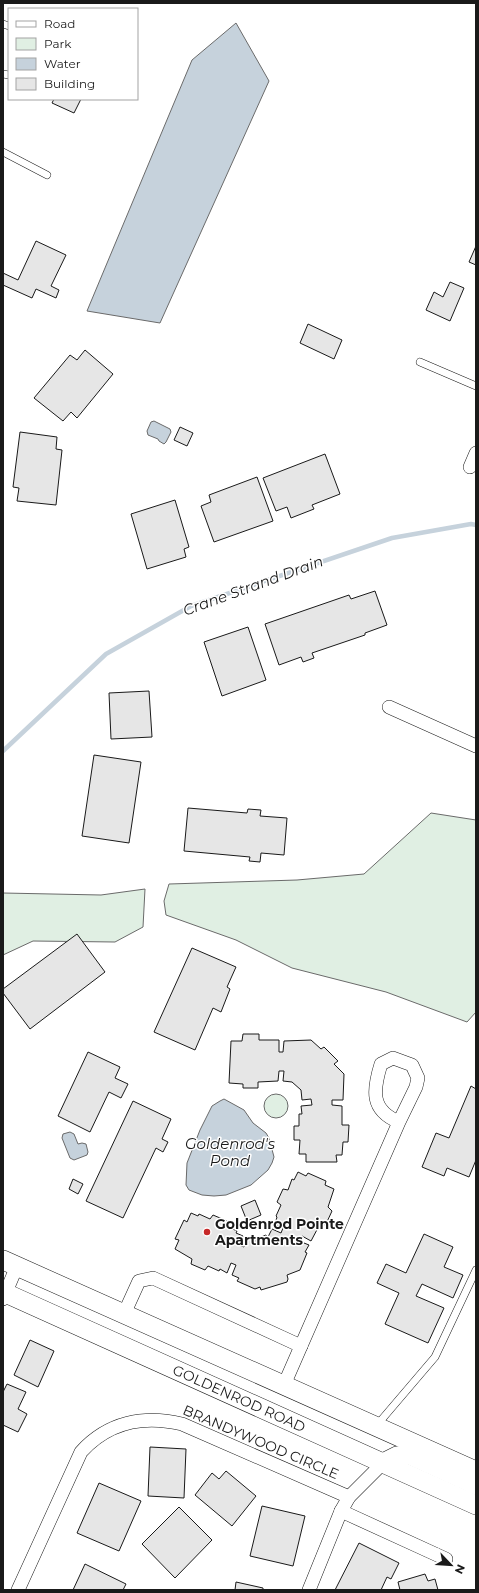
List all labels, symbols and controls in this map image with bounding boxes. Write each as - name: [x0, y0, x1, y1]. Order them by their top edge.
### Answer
- legend: [8, 8, 138, 100]
- text: Road: [44, 16, 75, 31]
- text: Park: [44, 36, 72, 51]
- text: Water: [44, 56, 81, 71]
- text: Building: [44, 76, 95, 91]
- water label: Crane Strand Drain: [180, 551, 326, 620]
- water label: Goldenrod's Pond: [185, 1134, 276, 1170]
- place label: Goldenrod Pointe Apartments: [214, 1215, 344, 1249]
- marker: Goldenrod Pointe Apartments: [202, 1227, 212, 1237]
- street label: GOLDENROD ROAD: [170, 1361, 308, 1436]
- street label: BRANDYWOOD CIRCLE: [180, 1401, 342, 1483]
- north arrow: [431, 1545, 471, 1585]
- text: N: [452, 1562, 468, 1576]

